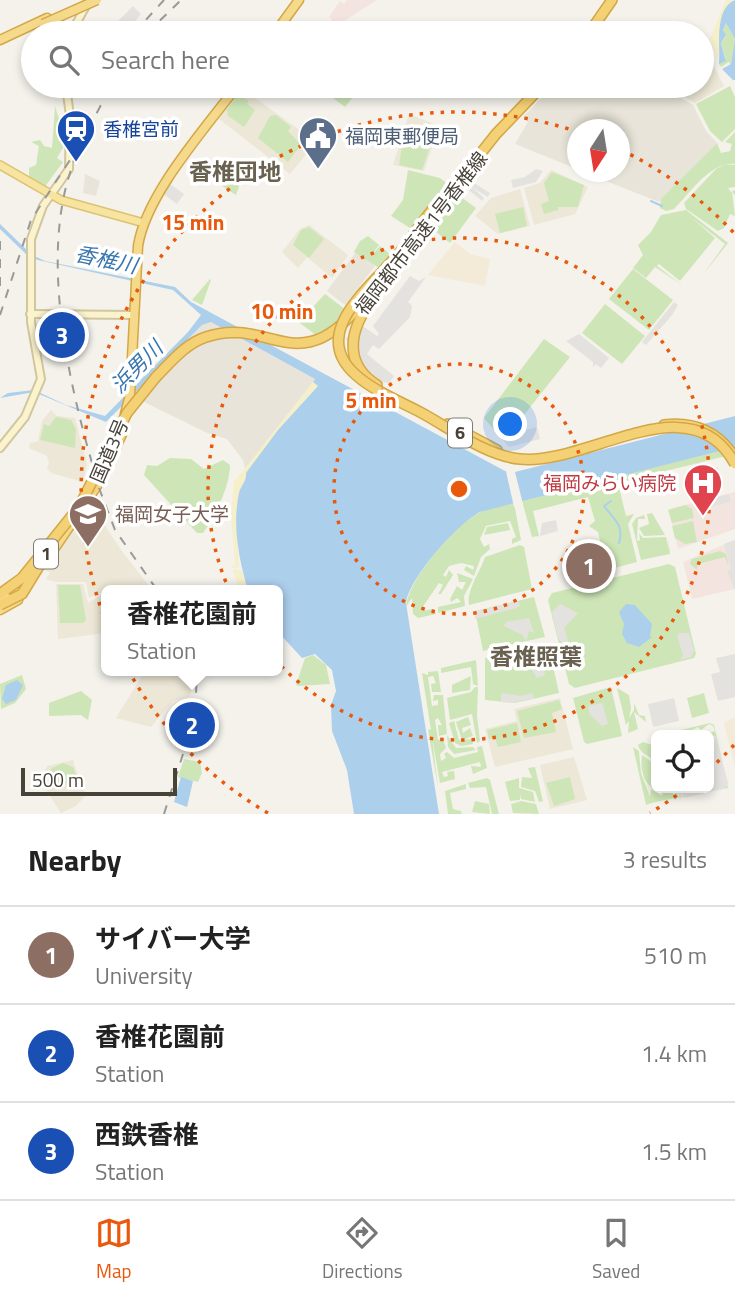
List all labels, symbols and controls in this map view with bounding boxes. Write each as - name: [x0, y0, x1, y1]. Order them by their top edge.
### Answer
- search box: [21, 21, 714, 98]
- text: Search here: [101, 40, 230, 79]
- icon: search: [45, 41, 83, 79]
- station icon: 香椎宮前: [55, 108, 97, 163]
- place label: 香椎宮前: [103, 114, 179, 143]
- public building icon: 福岡東郵便局: [297, 115, 339, 170]
- north arrow: [567, 119, 630, 182]
- place label: 福岡東郵便局: [345, 121, 459, 150]
- street label: 福岡都市高速1号香椎線: [347, 145, 494, 321]
- district label: 香椎団地: [189, 154, 281, 189]
- text: 15 min: [162, 206, 224, 238]
- water label: 香椎川: [72, 237, 142, 282]
- text: 10 min: [251, 295, 313, 327]
- pin: 3: [39, 309, 85, 361]
- water label: 浜男川: [103, 331, 171, 400]
- text: 5 min: [345, 384, 397, 416]
- your location: [493, 407, 527, 441]
- street label: 国道3号: [82, 414, 135, 488]
- road number: 6: [448, 418, 472, 447]
- hospital icon: 福岡みらい病院: [682, 462, 724, 517]
- place label: 福岡みらい病院: [543, 468, 676, 497]
- centre of rings: [447, 477, 471, 501]
- school or university icon: 福岡女子大学: [67, 493, 109, 548]
- place label: 福岡女子大学: [115, 499, 229, 528]
- road number: 1: [34, 540, 58, 568]
- pin: 1: [566, 540, 612, 592]
- popup: [101, 585, 283, 676]
- text: 香椎花園前: [127, 594, 257, 633]
- text: Station: [127, 633, 196, 668]
- district label: 香椎照葉: [490, 639, 582, 674]
- pin: 2: [169, 699, 215, 751]
- map controls: [651, 730, 714, 793]
- button: locate: [651, 730, 714, 793]
- scale bar: [21, 765, 177, 797]
- text: 500 m: [32, 765, 84, 794]
- text: Nearby: [28, 837, 121, 883]
- text: 3 results: [623, 842, 707, 877]
- text: サイバー大学: [95, 919, 250, 958]
- text: 1: [45, 938, 57, 973]
- text: 510 m: [644, 938, 707, 973]
- text: University: [95, 958, 193, 993]
- text: 香椎花園前: [95, 1017, 225, 1056]
- text: 2: [45, 1036, 57, 1071]
- text: 1.4 km: [641, 1036, 707, 1071]
- text: Station: [95, 1056, 164, 1091]
- text: 西鉄香椎: [95, 1115, 199, 1154]
- text: 3: [45, 1134, 57, 1169]
- text: 1.5 km: [641, 1134, 707, 1169]
- text: Station: [95, 1154, 164, 1189]
- tab: Map: [95, 1214, 133, 1285]
- tab: Directions: [322, 1214, 403, 1285]
- tab: Saved: [592, 1214, 640, 1285]

